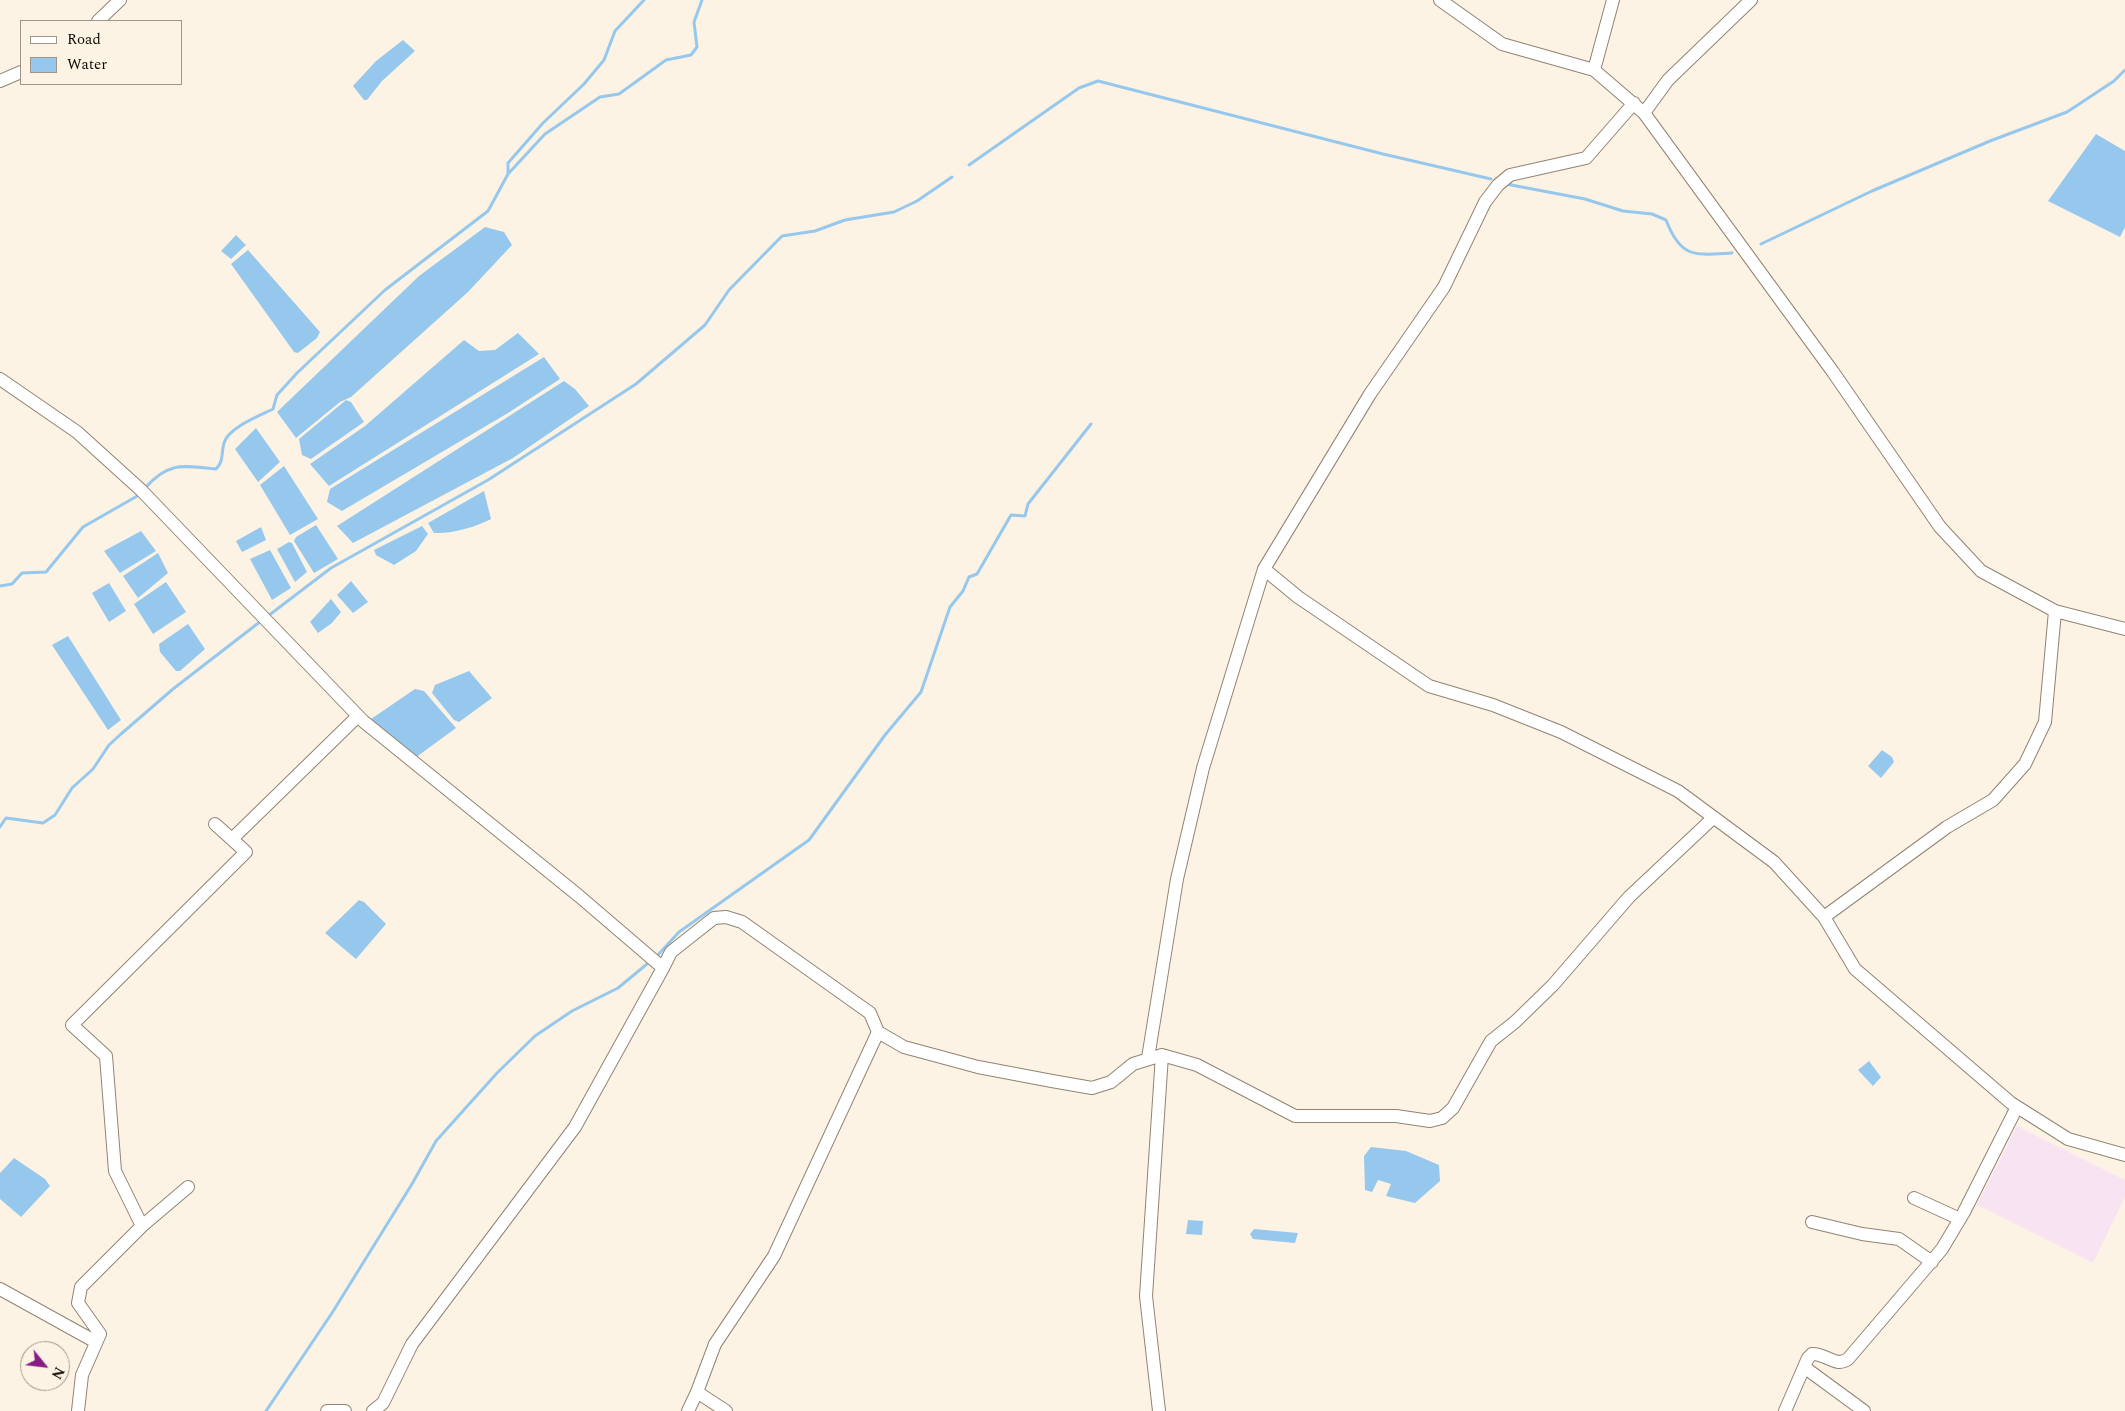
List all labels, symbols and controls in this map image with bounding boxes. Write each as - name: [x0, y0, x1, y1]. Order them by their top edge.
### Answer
- legend: [20, 20, 182, 85]
- text: Road: [67, 28, 101, 51]
- text: Water: [67, 53, 107, 76]
- north arrow: [20, 1341, 70, 1391]
- text: N: [46, 1363, 70, 1383]

